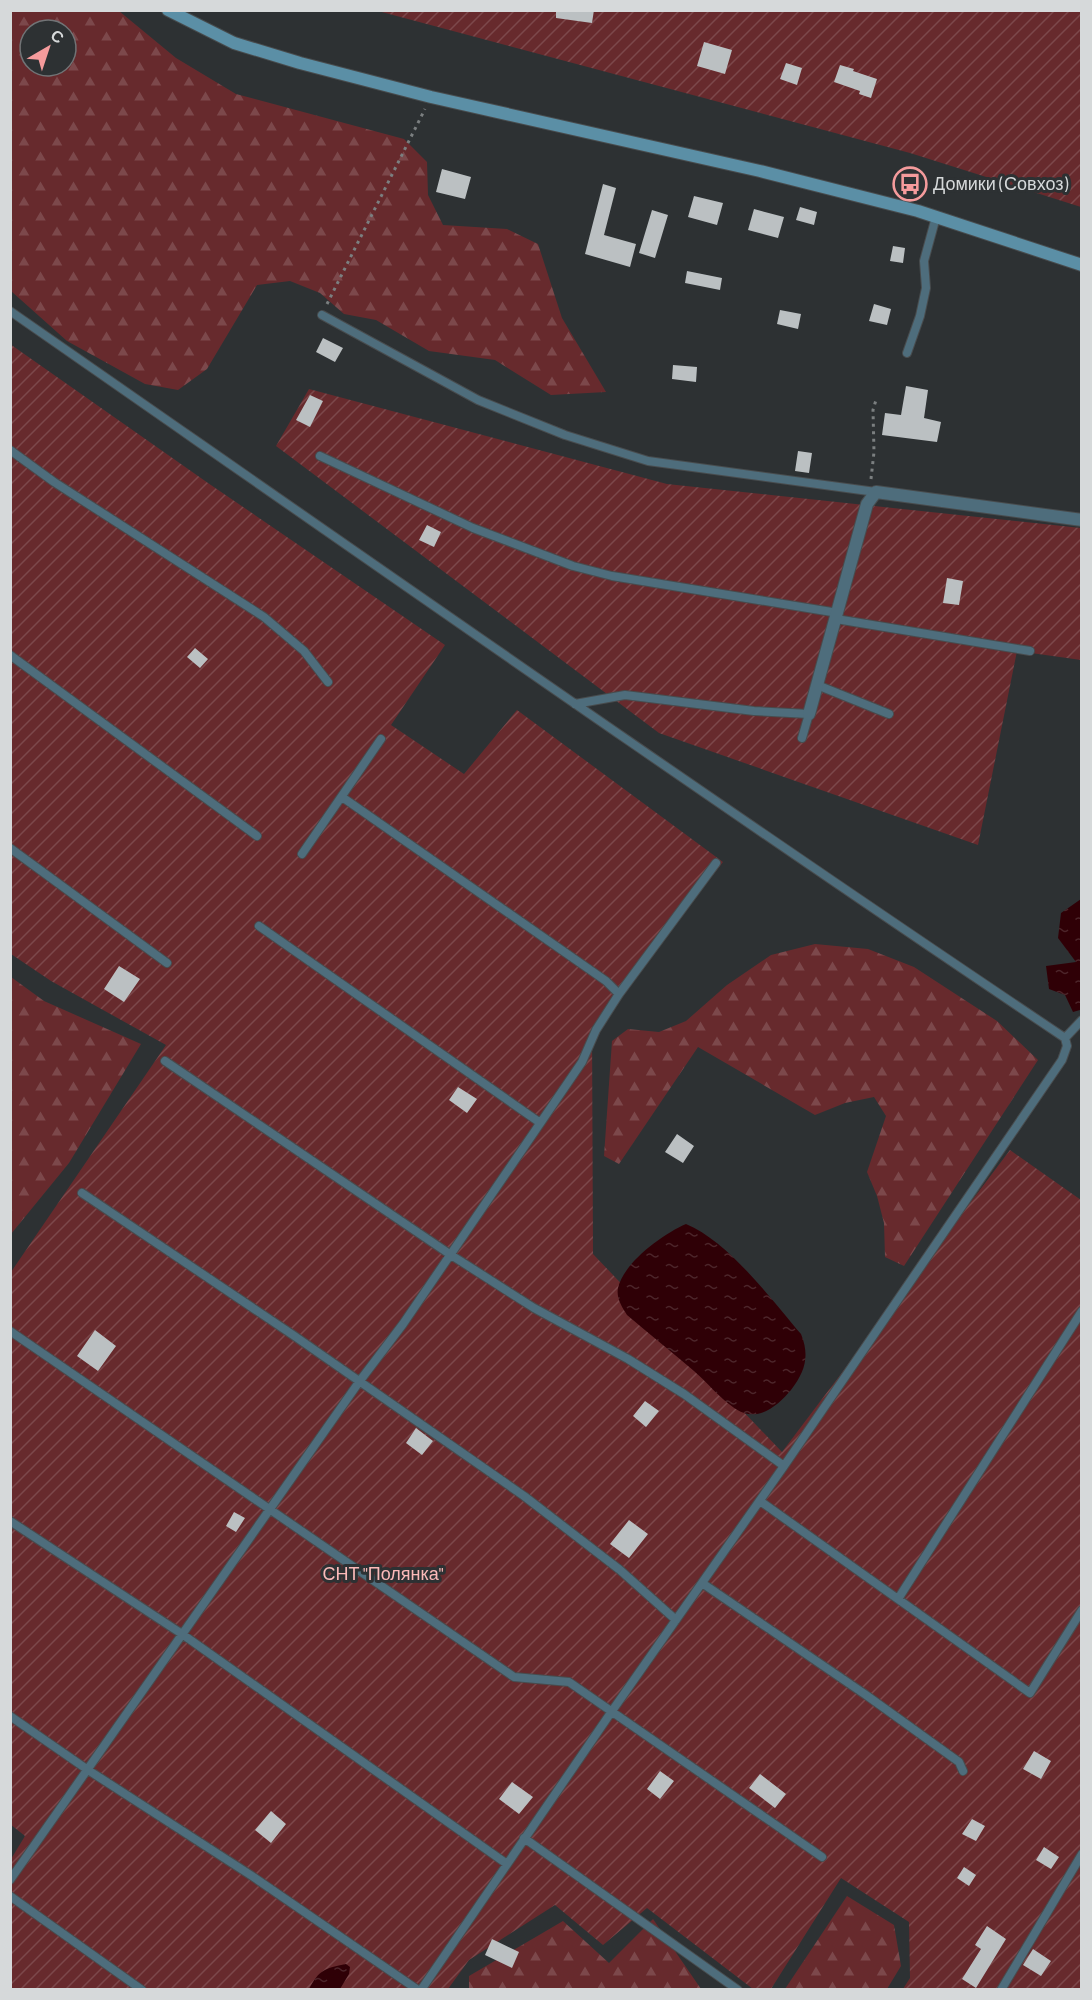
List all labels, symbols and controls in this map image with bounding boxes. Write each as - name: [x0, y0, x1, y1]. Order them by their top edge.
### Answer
- north arrow: [18, 18, 78, 78]
- text: С: [47, 25, 69, 47]
- bus stop icon: Домики (Совхоз): [892, 166, 928, 202]
- place label: Домики (Совхоз): [933, 172, 1068, 194]
- park label: СНТ "Полянка": [322, 1562, 444, 1584]

